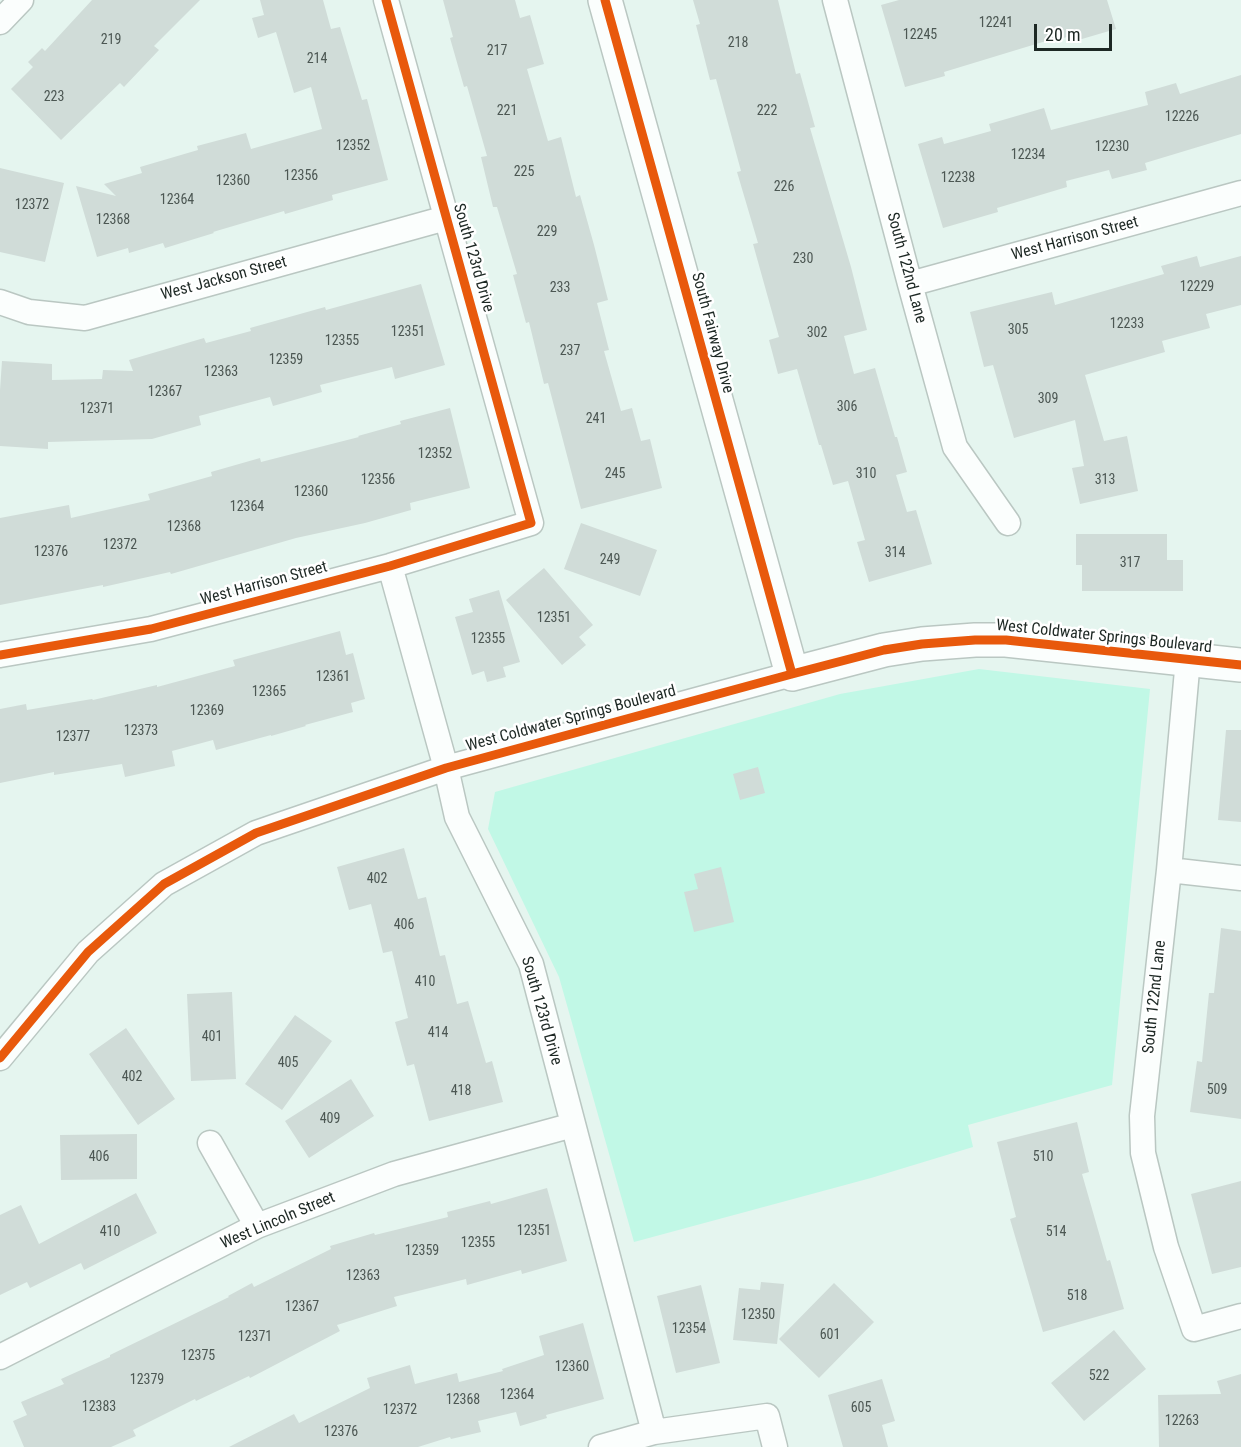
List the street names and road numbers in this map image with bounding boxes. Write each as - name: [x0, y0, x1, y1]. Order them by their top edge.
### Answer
- street label: South 123rd Drive: [448, 201, 498, 315]
- street label: South 122nd Lane: [882, 211, 930, 325]
- street label: West Harrison Street: [1010, 213, 1140, 265]
- street label: West Jackson Street: [159, 253, 289, 305]
- street label: South Fairway Drive: [687, 271, 737, 395]
- street label: West Harrison Street: [199, 558, 329, 610]
- street label: West Coldwater Springs Boulevard: [995, 616, 1213, 658]
- street label: West Coldwater Springs Boulevard: [464, 682, 678, 756]
- street label: South 122nd Lane: [1140, 939, 1170, 1055]
- street label: South 123rd Drive: [516, 954, 566, 1068]
- street label: West Lincoln Street: [218, 1188, 338, 1254]

